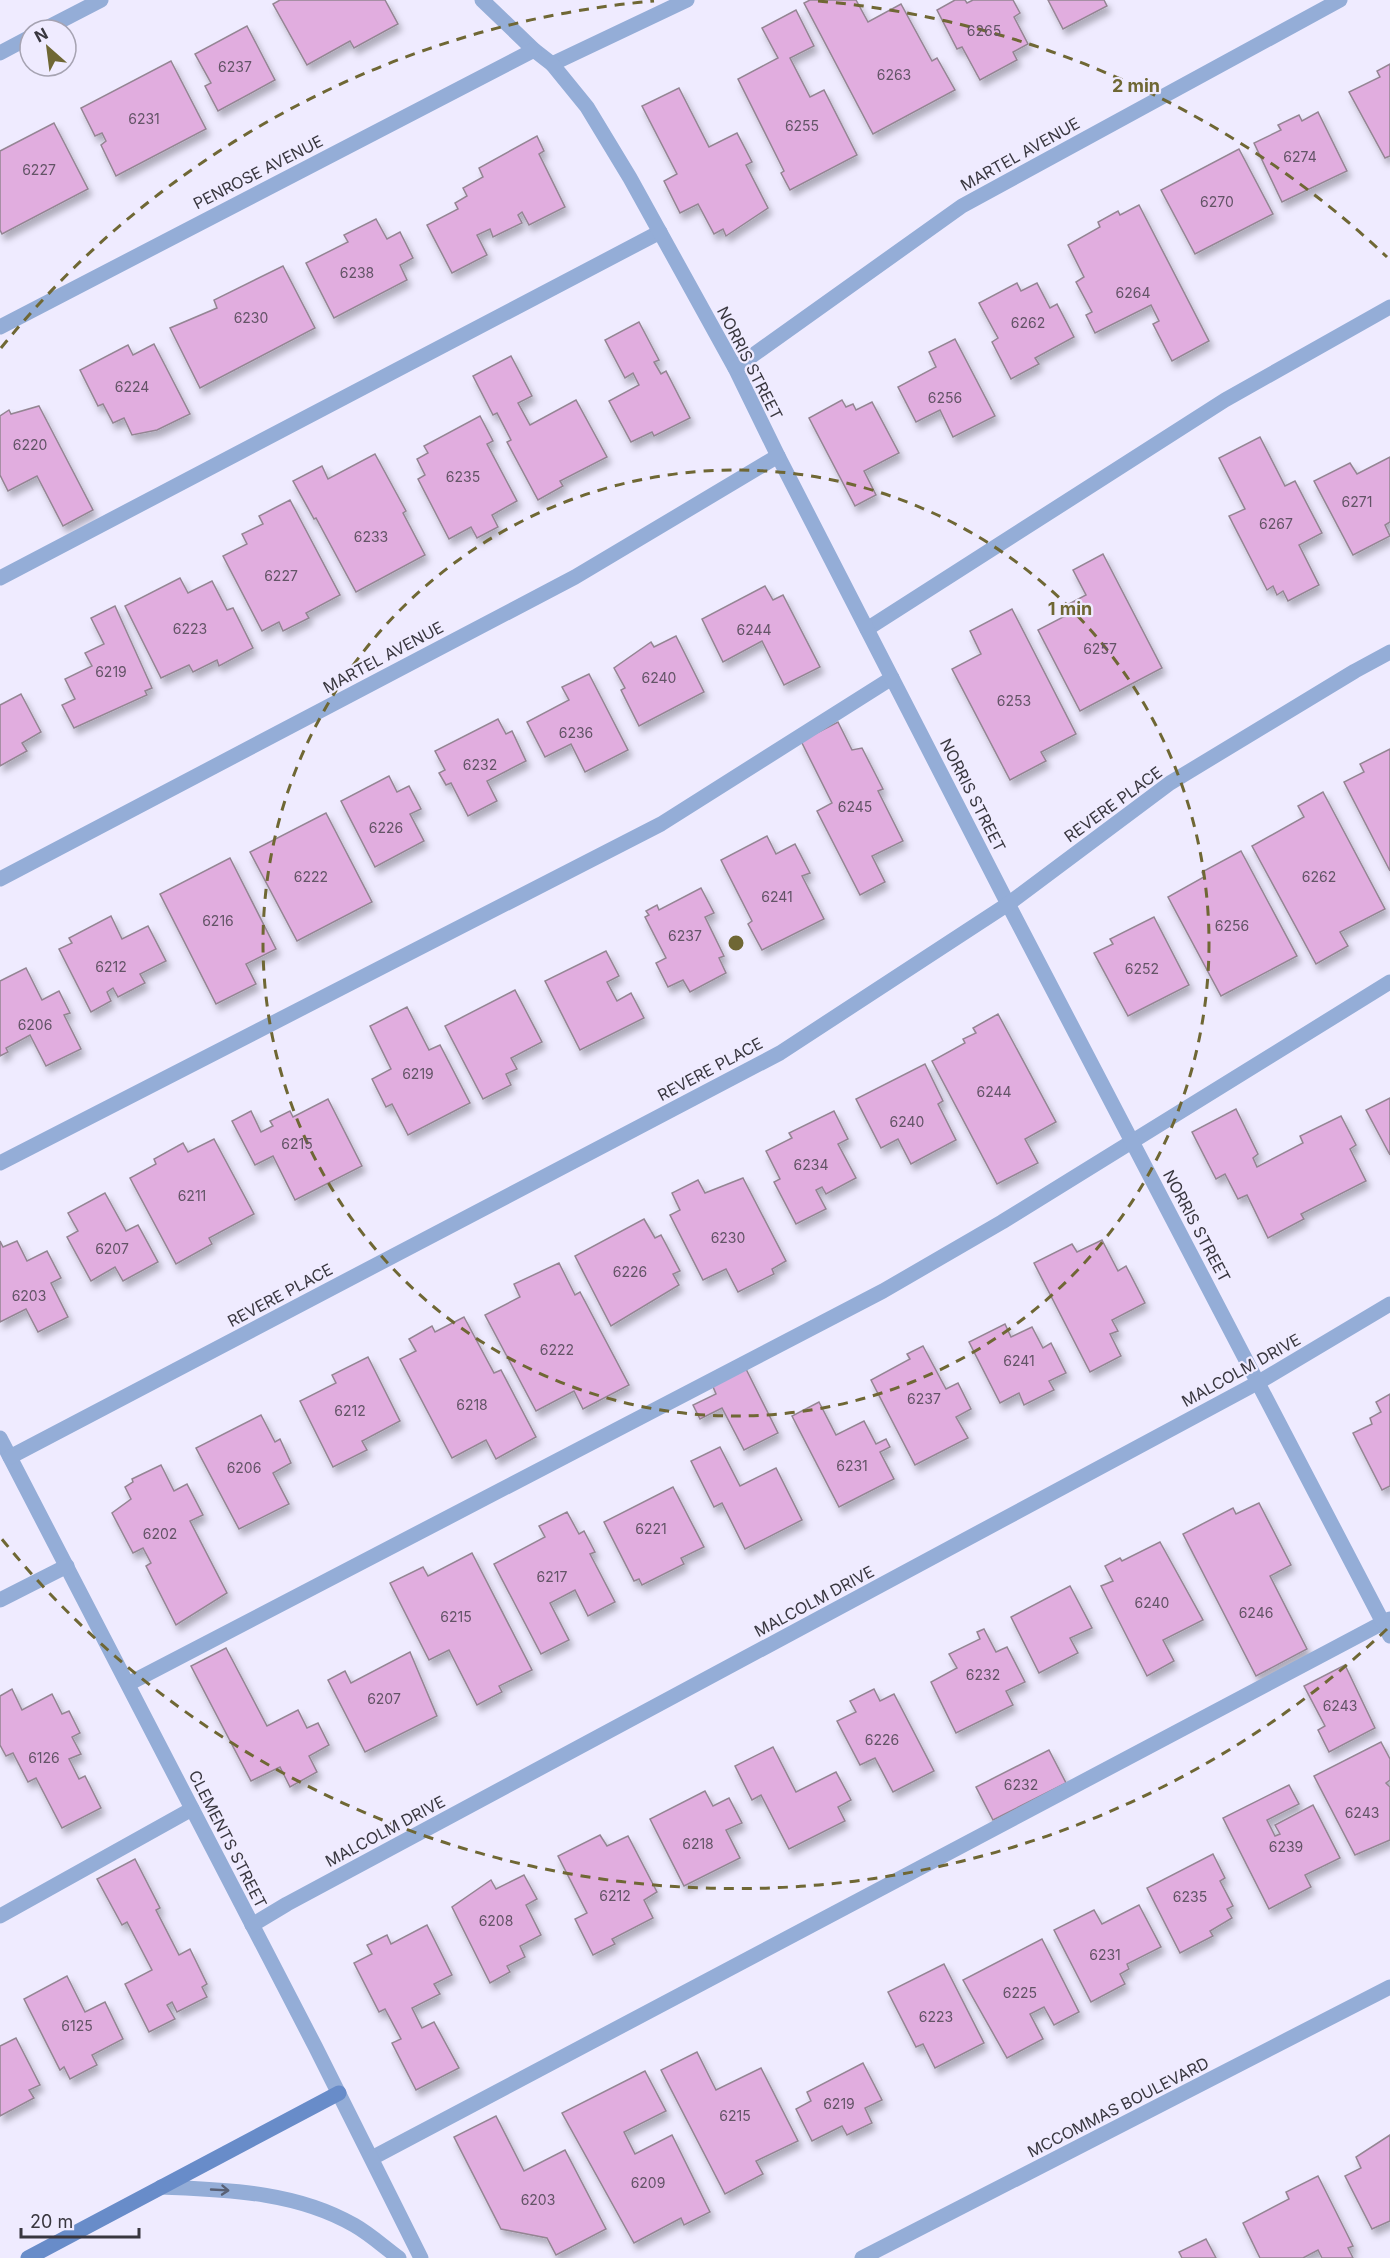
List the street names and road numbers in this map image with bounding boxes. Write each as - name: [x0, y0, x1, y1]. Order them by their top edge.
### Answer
- street label: MARTEL AVENUE: [957, 113, 1083, 195]
- street label: PENROSE AVENUE: [190, 131, 326, 213]
- street label: NORRIS STREET: [713, 303, 787, 423]
- street label: MARTEL AVENUE: [319, 617, 447, 697]
- street label: NORRIS STREET: [936, 735, 1010, 855]
- street label: REVERE PLACE: [1060, 762, 1166, 846]
- street label: REVERE PLACE: [654, 1033, 766, 1105]
- street label: NORRIS STREET: [1159, 1166, 1235, 1286]
- street label: REVERE PLACE: [224, 1259, 336, 1331]
- street label: MALCOLM DRIVE: [1178, 1329, 1304, 1411]
- street label: MALCOLM DRIVE: [751, 1561, 877, 1641]
- street label: CLEMENTS STREET: [185, 1767, 271, 1911]
- street label: MALCOLM DRIVE: [322, 1791, 448, 1871]
- street label: MCCOMMAS BOULEVARD: [1024, 2052, 1212, 2162]

